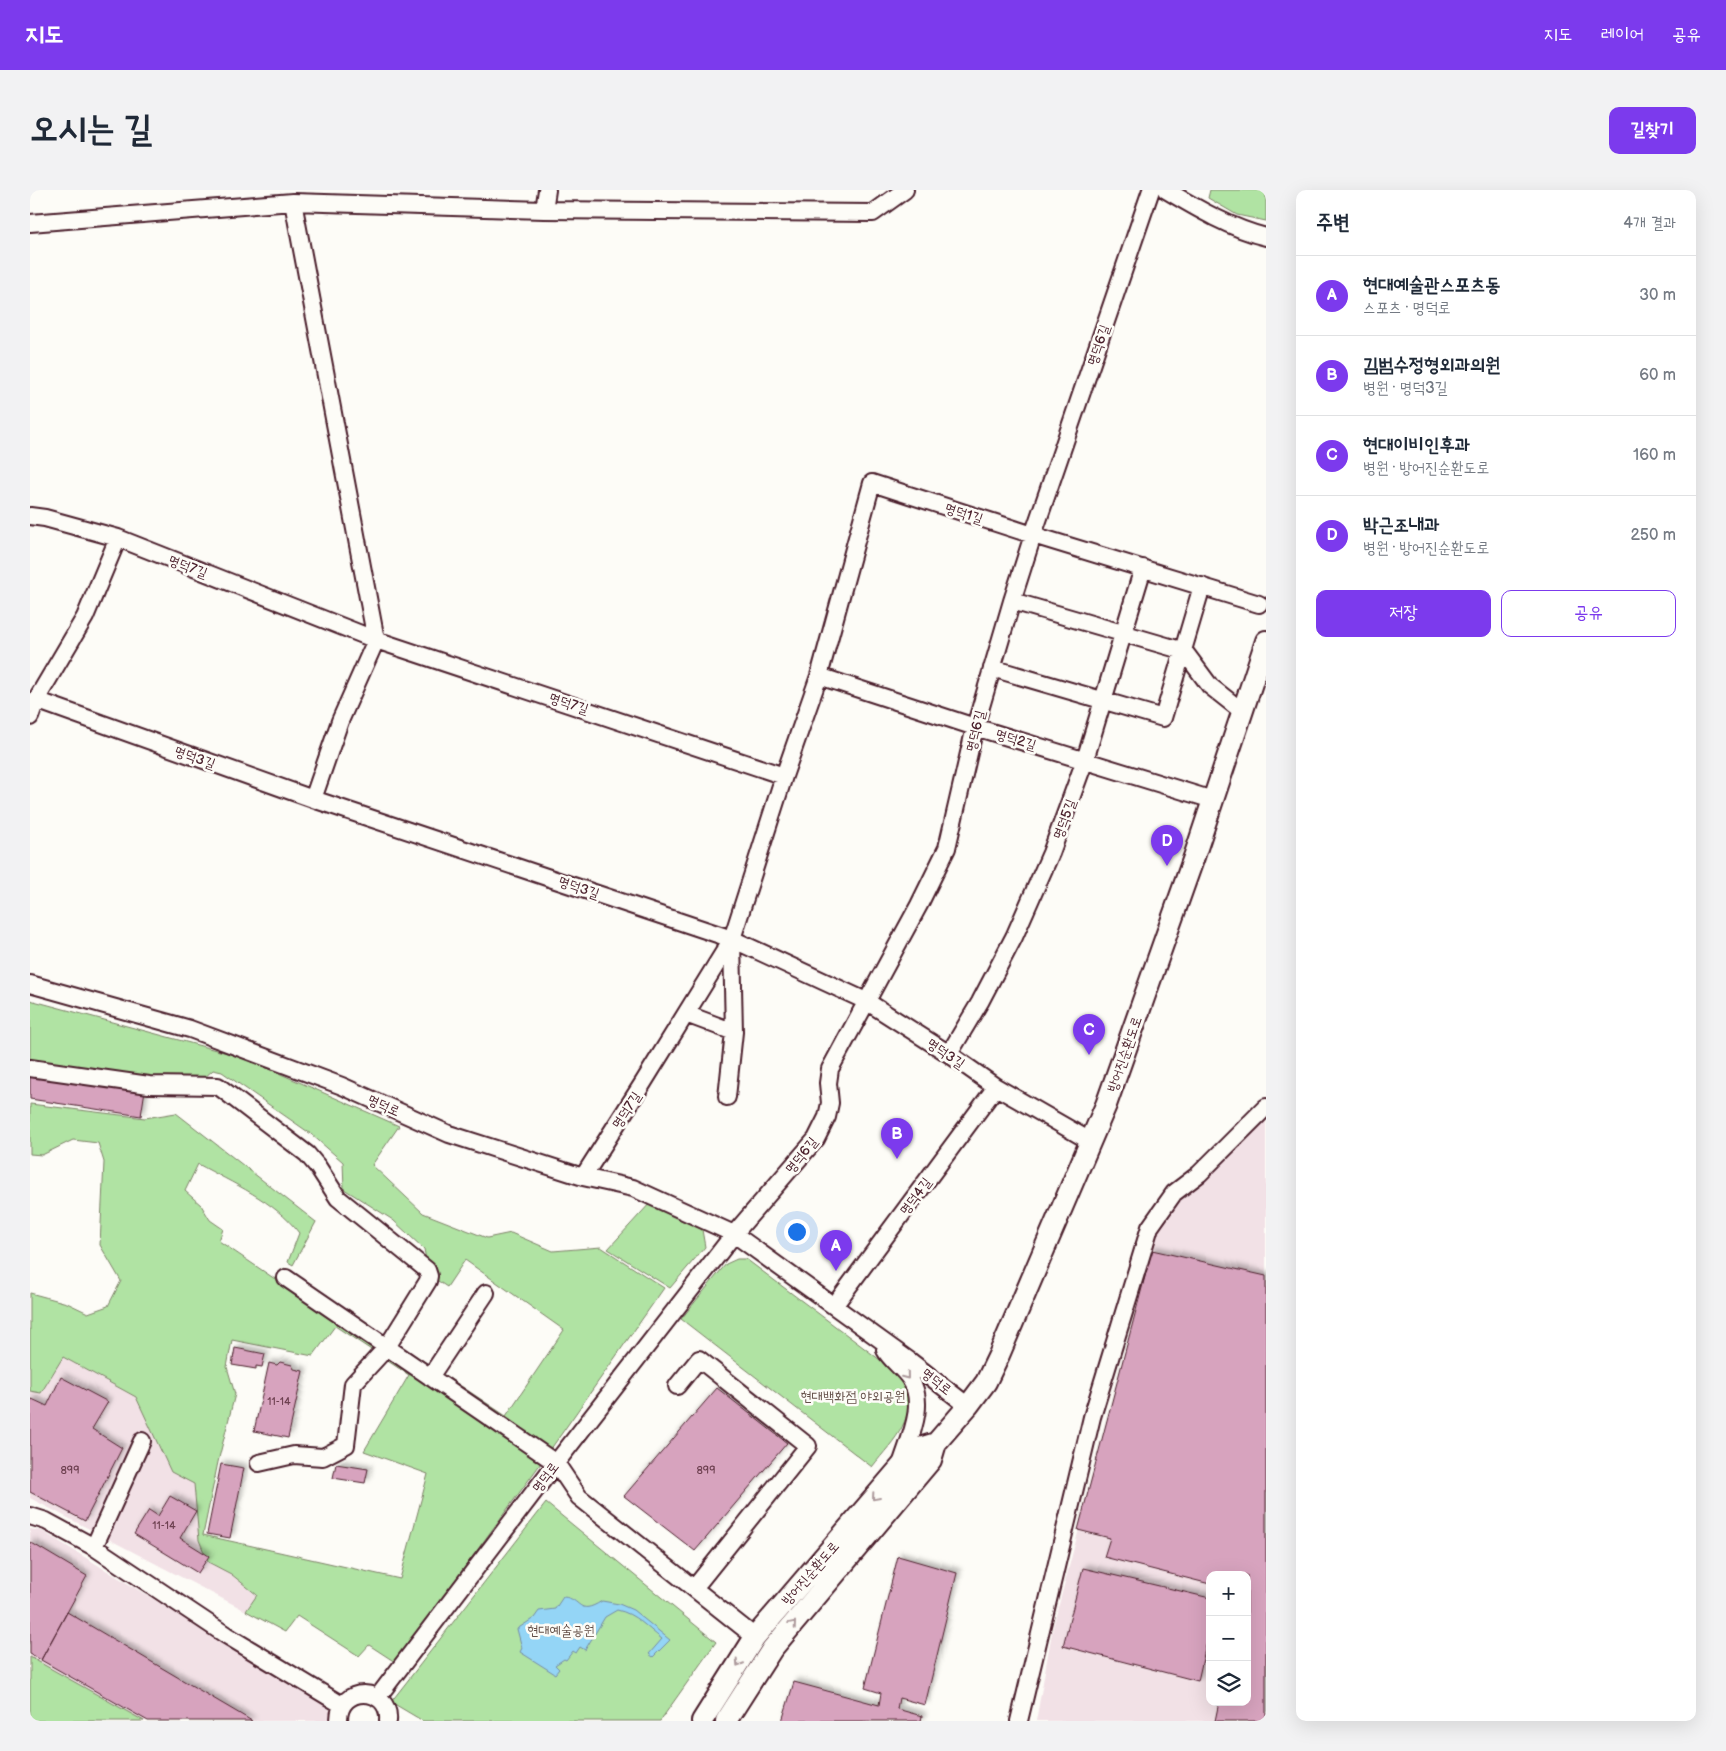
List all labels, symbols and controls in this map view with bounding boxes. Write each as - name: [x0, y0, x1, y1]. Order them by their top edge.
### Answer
- text: 지도: [25, 20, 64, 49]
- text: 지도: [1544, 24, 1573, 45]
- text: 레이어: [1601, 24, 1644, 45]
- text: 공유: [1672, 24, 1701, 45]
- button: 길찾기: [1609, 107, 1696, 154]
- text: 오시는 길: [30, 108, 152, 151]
- text: 주변: [1316, 210, 1350, 235]
- text: 4개 결과: [1623, 214, 1676, 233]
- text: 현대예술관스포츠동: [1363, 274, 1501, 297]
- text: A: [1327, 286, 1337, 305]
- text: 30 m: [1639, 286, 1676, 305]
- text: 스포츠 · 명덕로: [1363, 299, 1451, 318]
- street label: 명덕6길: [1084, 322, 1114, 368]
- text: 김범수정형외과의원: [1363, 354, 1501, 377]
- text: B: [1326, 366, 1338, 385]
- text: 60 m: [1639, 366, 1676, 385]
- text: 병원 · 명덕3길: [1363, 379, 1448, 398]
- text: 현대이비인후과: [1363, 434, 1470, 457]
- text: C: [1326, 446, 1338, 465]
- text: 160 m: [1633, 446, 1676, 465]
- text: 병원 · 방어진순환도로: [1363, 459, 1489, 478]
- street label: 명덕1길: [943, 499, 986, 528]
- text: 박근조내과: [1363, 514, 1439, 537]
- text: D: [1326, 526, 1338, 545]
- text: 250 m: [1630, 526, 1676, 545]
- text: 병원 · 방어진순환도로: [1363, 539, 1489, 558]
- street label: 명덕7길: [166, 551, 211, 582]
- button: 저장: [1316, 590, 1491, 637]
- button: 공유: [1501, 590, 1676, 637]
- street label: 명덕7길: [547, 689, 592, 718]
- street label: 명덕6길: [962, 708, 989, 754]
- street label: 명덕2길: [993, 725, 1039, 754]
- street label: 명덕3길: [172, 742, 218, 773]
- street label: 명덕5길: [1049, 796, 1080, 842]
- pin: D: [1151, 825, 1183, 866]
- street label: 명덕3길: [556, 873, 602, 903]
- pin: C: [1073, 1014, 1105, 1055]
- street label: 방어진순환도로: [1104, 1014, 1145, 1094]
- street label: 명덕3길: [923, 1035, 969, 1073]
- street label: 명덕7길: [608, 1088, 645, 1132]
- street label: 명덕로: [365, 1091, 403, 1120]
- pin: B: [881, 1118, 913, 1159]
- street label: 명덕6길: [781, 1133, 822, 1177]
- street label: 명덕4길: [896, 1174, 935, 1218]
- your location: [784, 1219, 810, 1245]
- pin: A: [820, 1230, 852, 1271]
- street label: 명덕로: [918, 1364, 955, 1398]
- one-way arrow: [901, 1370, 910, 1379]
- park label: 현대백화점 야외공원: [800, 1388, 906, 1405]
- house number: 11-14: [267, 1395, 291, 1408]
- street label: 명덕로: [528, 1459, 562, 1496]
- house number: 899: [60, 1464, 80, 1477]
- house number: 899: [696, 1464, 716, 1477]
- one-way arrow: [872, 1491, 881, 1500]
- house number: 11-14: [152, 1519, 176, 1532]
- street label: 방어진순환도로: [778, 1538, 843, 1609]
- map controls: [1206, 1571, 1251, 1706]
- button: +: [1206, 1571, 1251, 1616]
- button: −: [1206, 1616, 1251, 1661]
- one-way arrow: [787, 1620, 796, 1629]
- park label: 현대예술공원: [527, 1622, 595, 1639]
- one-way arrow: [735, 1658, 745, 1667]
- button: layers: [1206, 1661, 1251, 1706]

